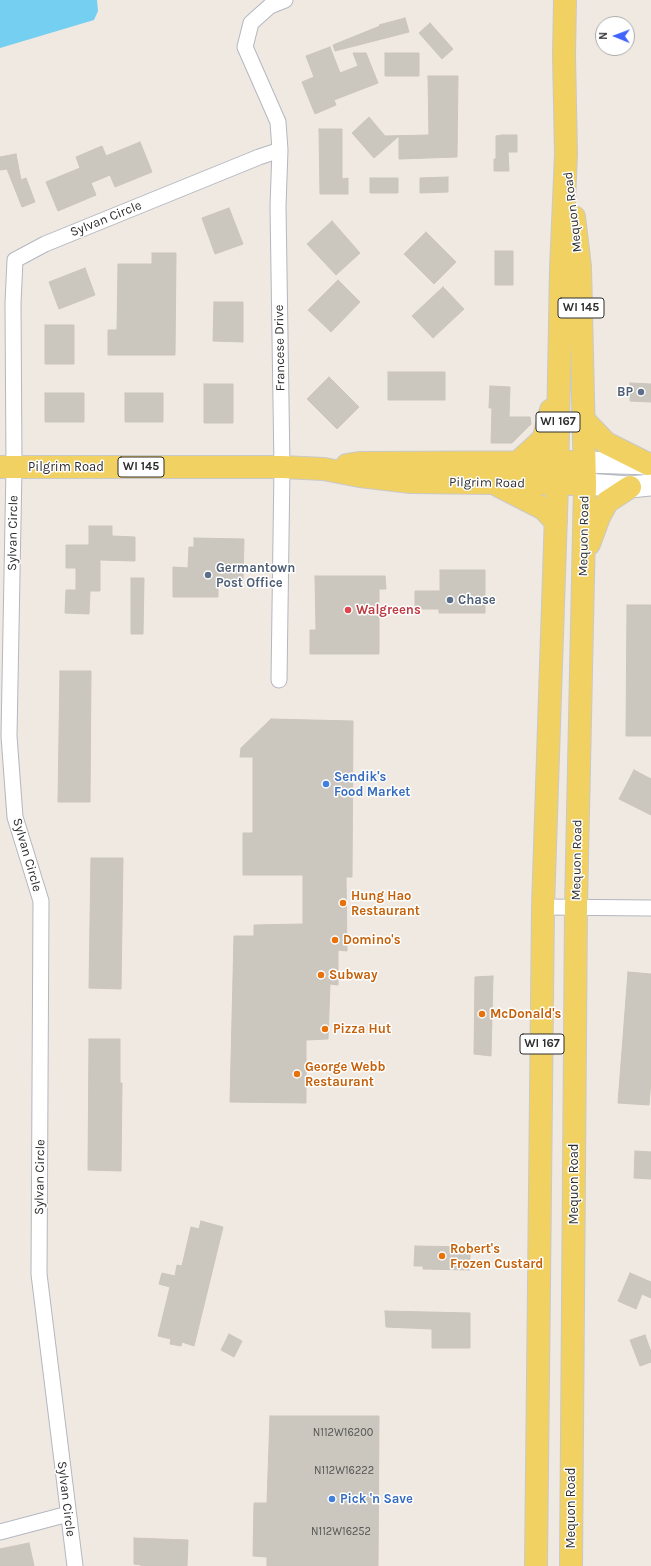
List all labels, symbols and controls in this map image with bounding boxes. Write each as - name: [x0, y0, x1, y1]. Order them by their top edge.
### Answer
- north arrow: [595, 16, 635, 56]
- text: N: [597, 32, 610, 40]
- street label: Mequon Road: [560, 171, 586, 253]
- street label: Sylvan Circle: [68, 198, 144, 240]
- road number: WI 145: [558, 298, 604, 318]
- street label: Francese Drive: [271, 304, 289, 392]
- place label: BP: [617, 384, 633, 400]
- marker: BP: [636, 387, 646, 397]
- road number: WI 167: [536, 412, 580, 432]
- road number: WI 145: [118, 457, 164, 477]
- street label: Pilgrim Road: [28, 459, 104, 475]
- street label: Pilgrim Road: [449, 475, 525, 491]
- street label: Sylvan Circle: [5, 495, 21, 571]
- street label: Mequon Road: [575, 495, 593, 577]
- place label: Germantown Post Office: [216, 560, 295, 591]
- marker: Germantown Post Office: [203, 570, 213, 580]
- place label: Chase: [458, 592, 496, 608]
- marker: Chase: [445, 595, 455, 605]
- place label: Walgreens: [356, 602, 421, 618]
- marker: Walgreens: [343, 605, 353, 615]
- place label: Sendik's Food Market: [334, 769, 410, 800]
- marker: Sendik's Food Market: [321, 779, 331, 789]
- street label: Sylvan Circle: [9, 816, 45, 894]
- street label: Mequon Road: [568, 819, 586, 901]
- place label: Hung Hao Restaurant: [351, 888, 420, 919]
- marker: Hung Hao Restaurant: [338, 898, 348, 908]
- place label: Domino's: [343, 932, 401, 948]
- marker: Domino's: [330, 935, 340, 945]
- place label: Subway: [329, 967, 377, 983]
- marker: Subway: [316, 970, 326, 980]
- place label: McDonald's: [490, 1006, 561, 1022]
- marker: McDonald's: [477, 1009, 487, 1019]
- place label: Pizza Hut: [333, 1021, 391, 1037]
- marker: Pizza Hut: [320, 1024, 330, 1034]
- road number: WI 167: [520, 1034, 564, 1054]
- place label: George Webb Restaurant: [305, 1059, 385, 1090]
- marker: George Webb Restaurant: [292, 1069, 302, 1079]
- street label: Sylvan Circle: [32, 1139, 48, 1215]
- street label: Mequon Road: [566, 1143, 582, 1225]
- place label: Robert's Frozen Custard: [450, 1241, 543, 1272]
- marker: Robert's Frozen Custard: [437, 1251, 447, 1261]
- house number: N112W16200: [313, 1426, 373, 1440]
- street label: Sylvan Circle: [54, 1460, 78, 1538]
- house number: N112W16222: [314, 1464, 374, 1478]
- street label: Mequon Road: [563, 1467, 579, 1549]
- place label: Pick 'n Save: [340, 1491, 413, 1507]
- marker: Pick 'n Save: [327, 1494, 337, 1504]
- house number: N112W16252: [311, 1525, 371, 1539]

